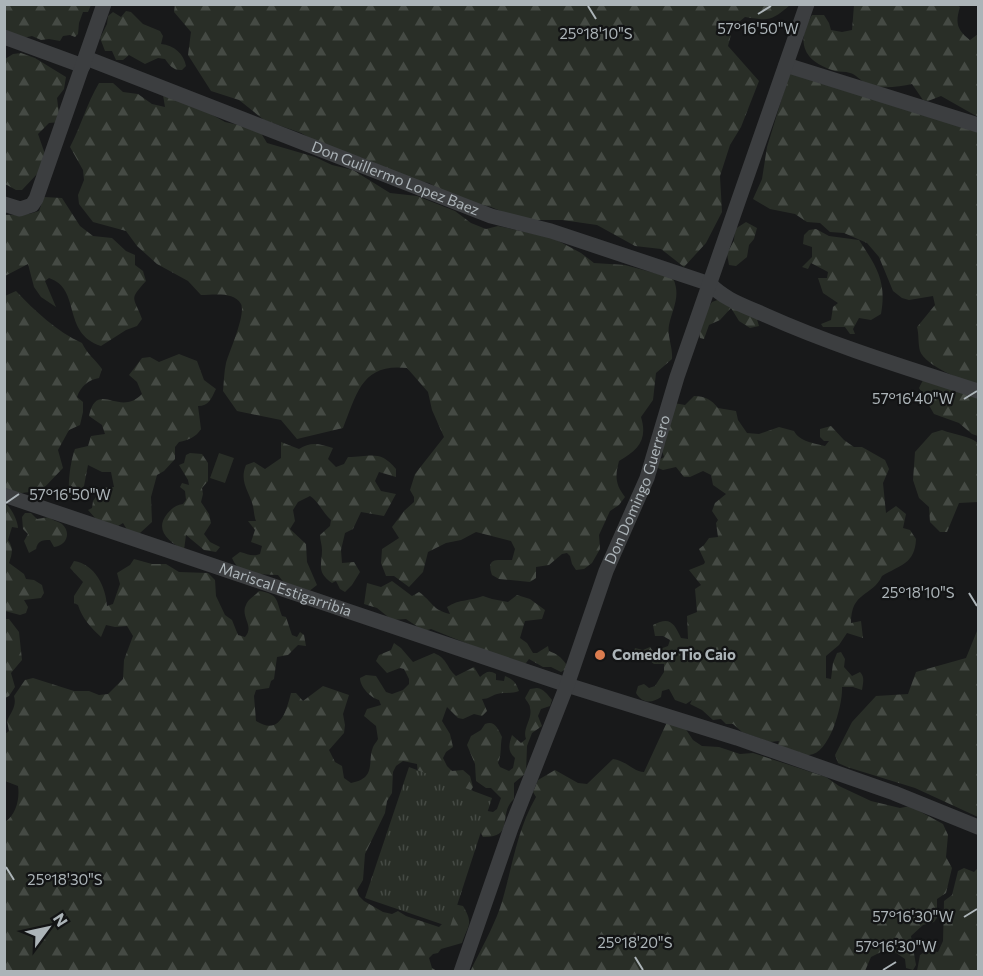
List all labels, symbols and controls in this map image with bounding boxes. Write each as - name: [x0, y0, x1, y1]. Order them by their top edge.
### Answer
- text: 57°16'50"W: [717, 19, 799, 37]
- text: 25°18'10"S: [559, 24, 633, 42]
- street label: Don Guillermo Lopez Baez: [309, 137, 482, 219]
- text: 57°16'40"W: [872, 389, 954, 407]
- street label: Don Domingo Guerrero: [600, 413, 673, 567]
- text: 57°16'50"W: [29, 485, 111, 503]
- street label: Mariscal Estigarribia: [217, 558, 354, 620]
- text: 25°18'10"S: [881, 583, 955, 601]
- place label: Comedor Tio Caio: [612, 645, 736, 663]
- marker: Comedor Tio Caio: [593, 648, 607, 662]
- text: 25°18'30"S: [27, 870, 103, 888]
- north arrow: [18, 898, 78, 958]
- text: 57°16'30"W: [872, 907, 954, 925]
- text: N: [50, 909, 72, 930]
- text: 25°18'20"S: [598, 933, 673, 951]
- text: 57°16'30"W: [855, 937, 937, 955]

